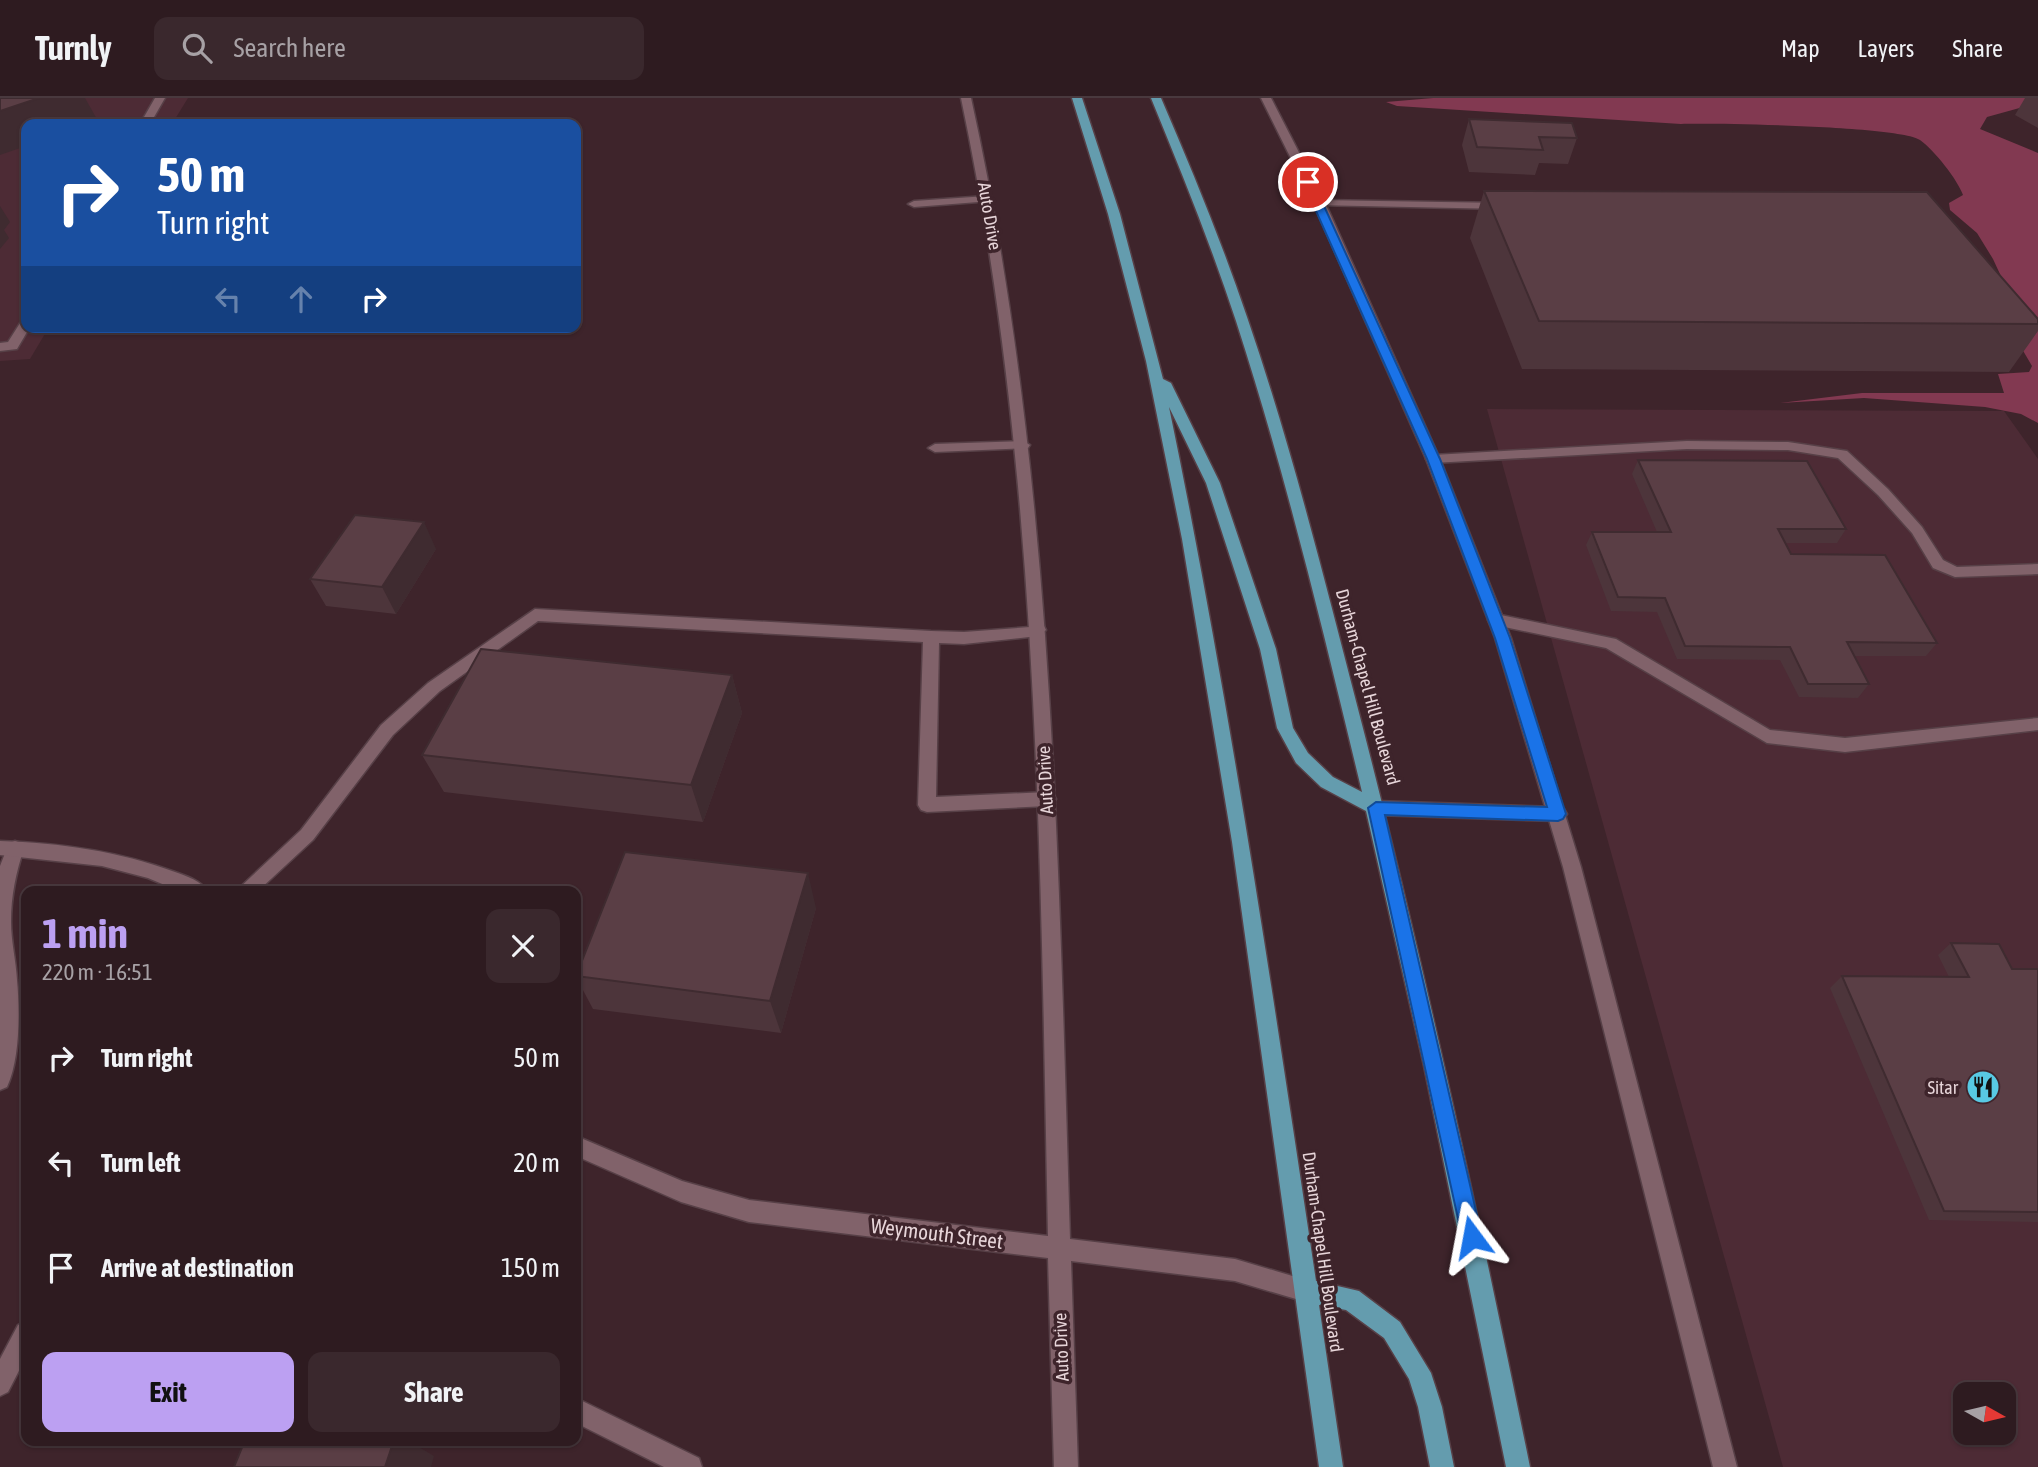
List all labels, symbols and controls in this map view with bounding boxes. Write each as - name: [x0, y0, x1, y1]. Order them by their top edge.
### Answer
- search box: [154, 17, 644, 80]
- text: Turnly: [35, 29, 112, 67]
- icon: search: [178, 29, 216, 67]
- text: Search here: [234, 33, 346, 63]
- text: Map: [1781, 35, 1820, 62]
- text: Layers: [1858, 35, 1914, 62]
- text: Share: [1952, 35, 2003, 62]
- text: 50 m: [157, 146, 245, 202]
- icon: right: [42, 147, 133, 238]
- pin: [1278, 152, 1338, 212]
- icon: arrive: [1289, 163, 1327, 201]
- street label: Auto Drive: [974, 181, 1006, 251]
- text: Turn right: [157, 204, 270, 241]
- icon: left: [209, 280, 247, 318]
- icon: ahead: [282, 280, 320, 318]
- icon: right: [355, 280, 393, 318]
- street label: Durham-Chapel Hill Boulevard: [1332, 587, 1404, 787]
- street label: Auto Drive: [1033, 745, 1057, 815]
- text: 1 min: [42, 909, 128, 957]
- button: close: [486, 909, 560, 983]
- text: 220 m · 16:51: [42, 959, 153, 985]
- icon: right: [42, 1039, 80, 1077]
- text: Turn right: [101, 1043, 192, 1073]
- text: 50 m: [513, 1043, 560, 1073]
- restaurant icon: Sitar: [1964, 1068, 2002, 1106]
- place label: Sitar: [1927, 1077, 1959, 1098]
- icon: left: [42, 1144, 80, 1182]
- text: Turn left: [101, 1148, 181, 1178]
- text: 20 m: [513, 1148, 560, 1178]
- street label: Durham-Chapel Hill Boulevard: [1299, 1150, 1347, 1354]
- position arrow: [1435, 1200, 1509, 1274]
- street label: Weymouth Street: [870, 1213, 1004, 1253]
- icon: arrive: [42, 1249, 80, 1287]
- text: Arrive at destination: [101, 1253, 294, 1283]
- text: 150 m: [501, 1253, 560, 1283]
- street label: Auto Drive: [1049, 1312, 1073, 1382]
- button: Exit: [42, 1352, 294, 1432]
- button: Share: [308, 1352, 560, 1432]
- north arrow: [1953, 1382, 2016, 1446]
- map controls: [1953, 1382, 2016, 1445]

